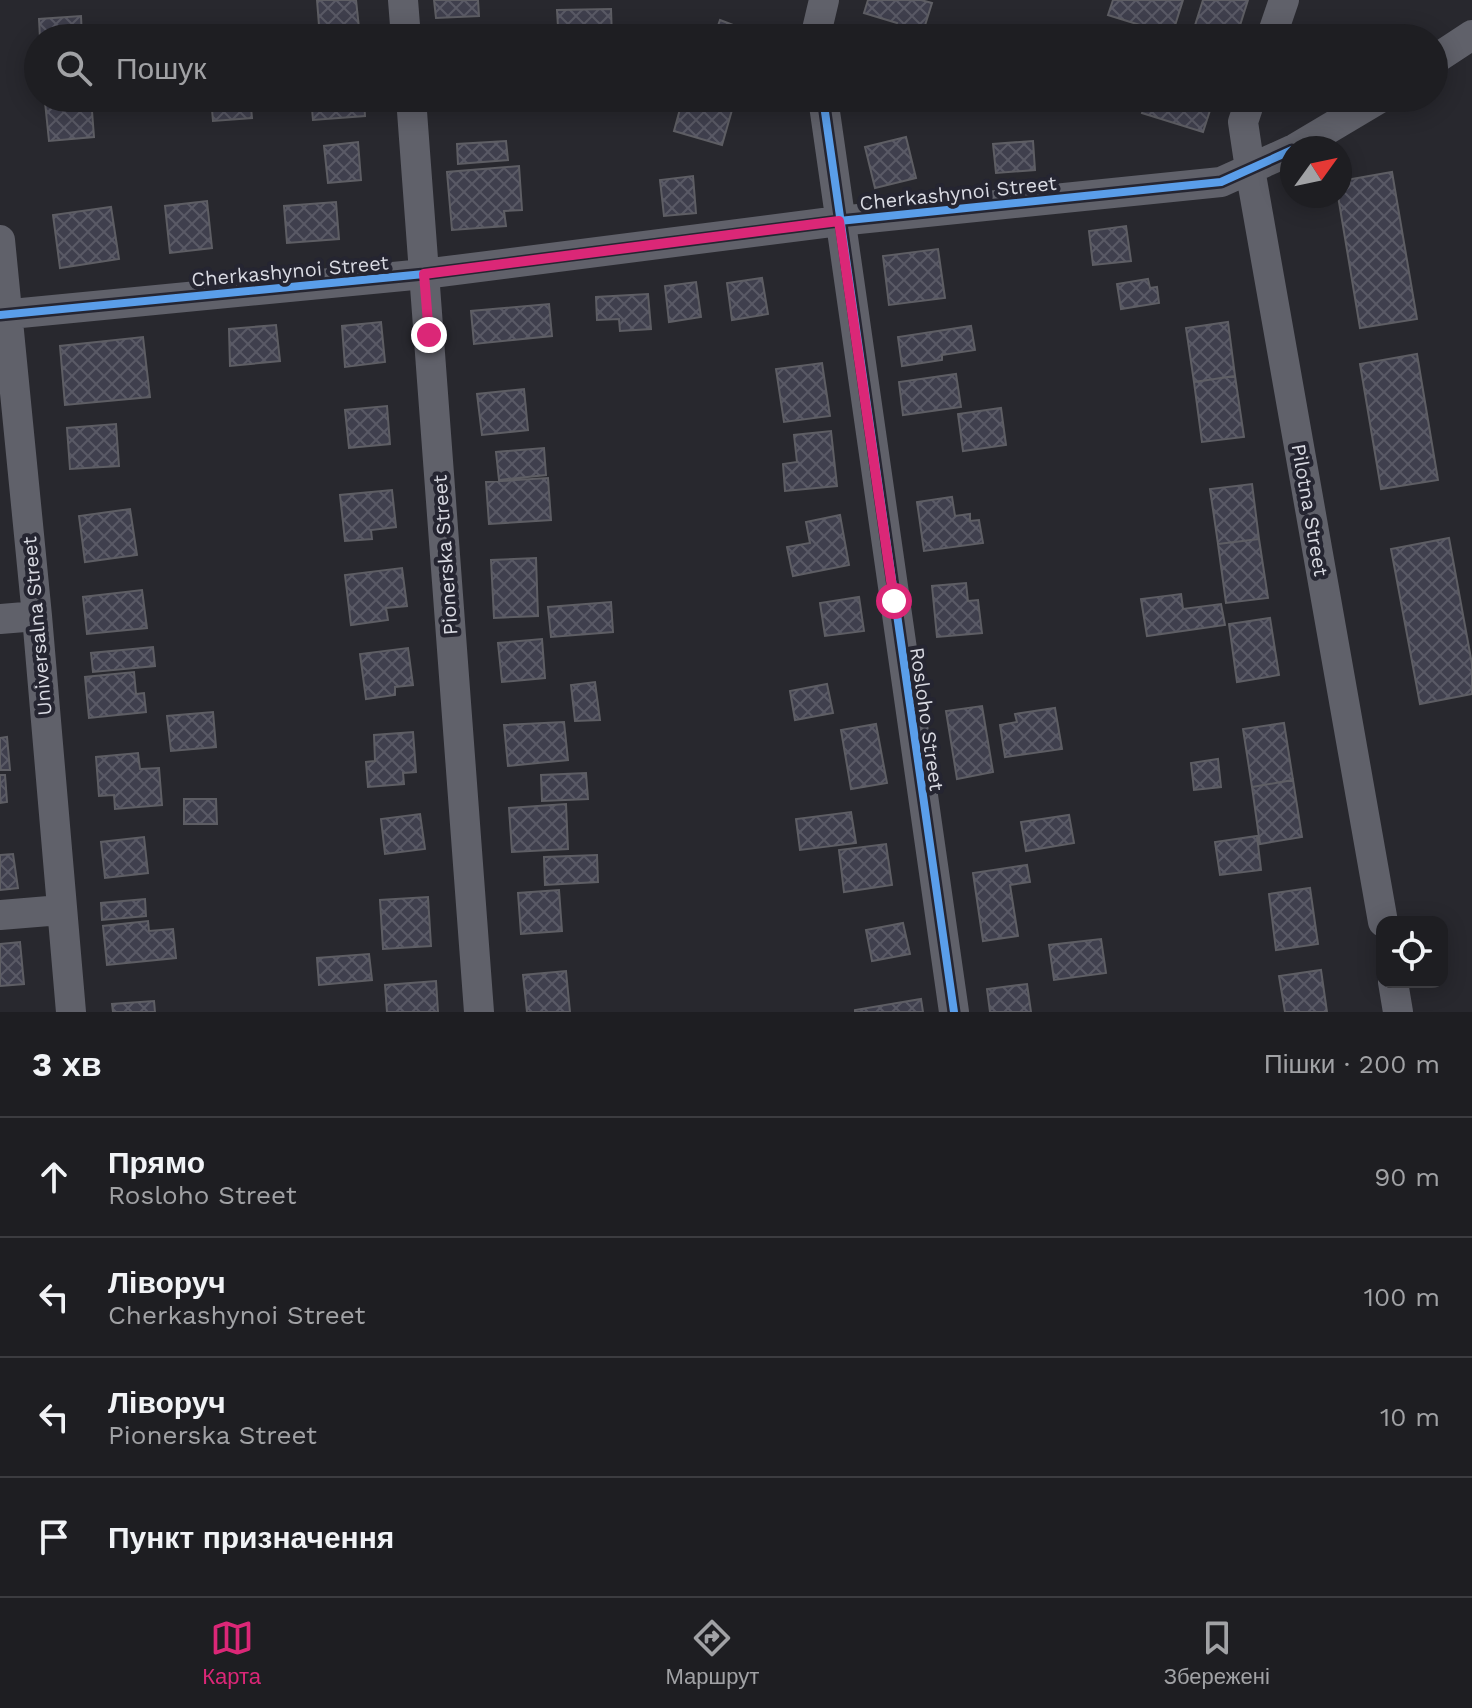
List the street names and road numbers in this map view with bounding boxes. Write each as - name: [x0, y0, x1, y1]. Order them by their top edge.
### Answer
- street label: Cherkashynoi Street: [858, 171, 1058, 215]
- street label: Cherkashynoi Street: [190, 250, 390, 292]
- street label: Pilotna Street: [1287, 442, 1334, 579]
- street label: Pionerska Street: [427, 473, 463, 636]
- street label: Universalna Street: [17, 535, 57, 717]
- street label: Rosloho Street: [905, 646, 949, 793]

